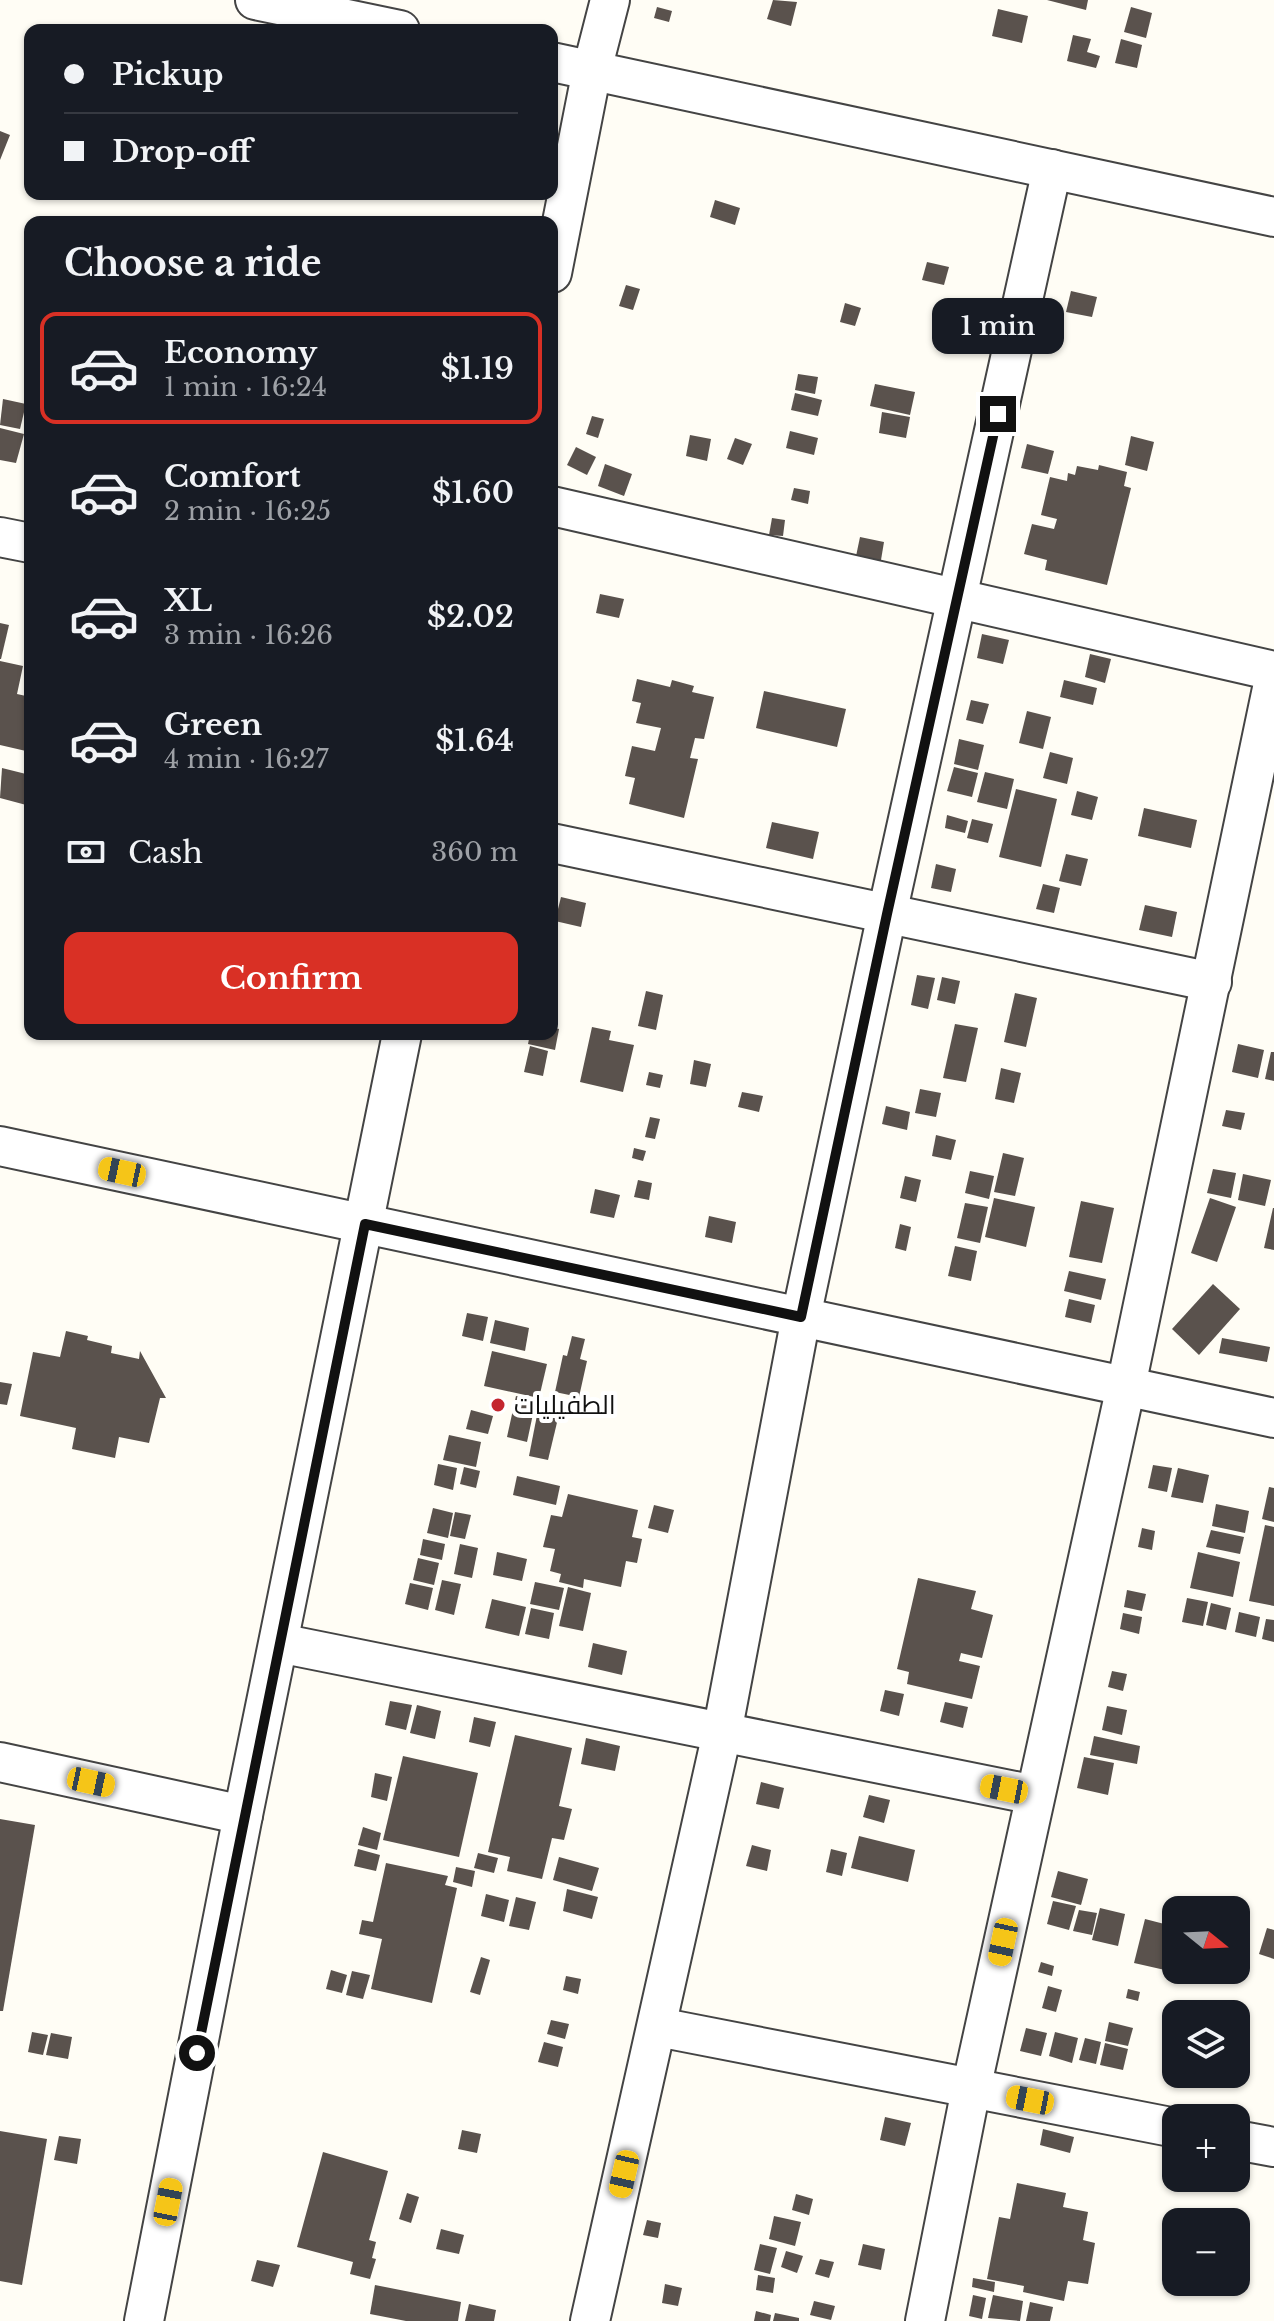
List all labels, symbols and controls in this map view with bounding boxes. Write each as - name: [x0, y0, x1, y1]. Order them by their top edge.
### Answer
- text: Pickup: [112, 56, 223, 93]
- text: Drop-off: [112, 133, 252, 170]
- text: Choose a ride: [64, 241, 321, 286]
- callout: 1 min: [932, 298, 1064, 354]
- text: 1 min: [961, 310, 1035, 342]
- icon: car: [68, 332, 140, 404]
- text: Economy: [164, 334, 317, 371]
- text: $1.19: [441, 350, 514, 387]
- text: 1 min · 16:24: [164, 371, 327, 403]
- route end: [980, 396, 1016, 432]
- icon: car: [68, 456, 140, 528]
- text: Comfort: [164, 458, 301, 495]
- text: $1.60: [432, 474, 514, 511]
- text: 2 min · 16:25: [164, 495, 331, 527]
- icon: car: [68, 580, 140, 652]
- text: XL: [164, 582, 212, 619]
- text: $2.02: [427, 598, 514, 635]
- text: 3 min · 16:26: [164, 619, 333, 651]
- icon: car: [68, 704, 140, 776]
- text: Green: [164, 706, 262, 743]
- text: $1.64: [435, 722, 514, 759]
- text: 4 min · 16:27: [164, 743, 328, 775]
- icon: cash: [64, 830, 108, 874]
- text: Cash: [128, 834, 203, 871]
- text: 360 m: [431, 836, 518, 868]
- button: Confirm: [64, 932, 518, 1024]
- car: [96, 1155, 148, 1189]
- place label: الطفيليات: [514, 1389, 616, 1421]
- marker: الطفيليات: [489, 1396, 507, 1414]
- car: [65, 1765, 117, 1799]
- car: [978, 1773, 1030, 1805]
- north arrow: [1162, 1896, 1250, 1984]
- map controls: [1162, 1896, 1250, 2296]
- car: [986, 1916, 1020, 1968]
- button: layers: [1162, 2000, 1250, 2088]
- route start: [179, 2035, 215, 2071]
- car: [1004, 2084, 1056, 2116]
- button: +: [1162, 2104, 1250, 2192]
- car: [607, 2148, 641, 2200]
- car: [152, 2176, 184, 2228]
- button: −: [1162, 2208, 1250, 2296]

